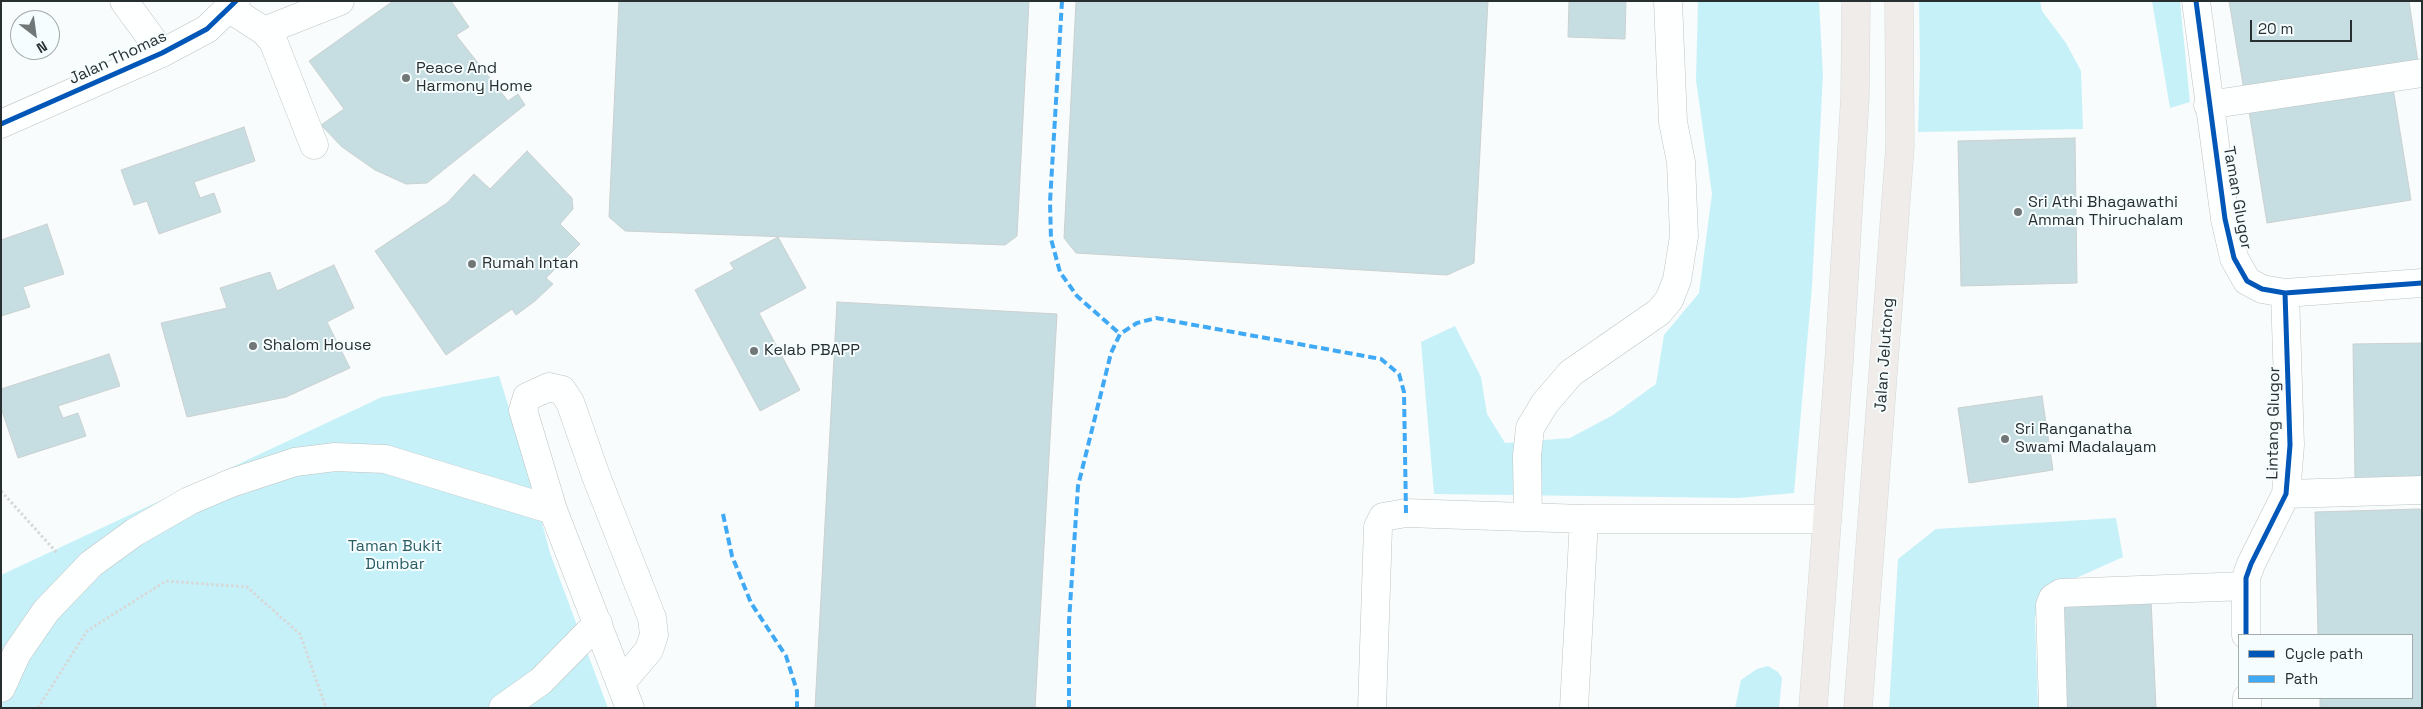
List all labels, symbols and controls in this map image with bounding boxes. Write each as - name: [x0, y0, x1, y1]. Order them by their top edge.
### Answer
- north arrow: [10, 10, 60, 60]
- scale bar: [2253, 10, 2356, 42]
- text: 20 m: [2258, 19, 2293, 38]
- street label: Jalan Thomas: [66, 27, 170, 89]
- text: N: [33, 37, 51, 57]
- place label: Peace And Harmony Home: [416, 59, 533, 97]
- marker: Peace And Harmony Home: [400, 72, 412, 84]
- street label: Taman Glugor: [2218, 145, 2256, 251]
- place label: Sri Athi Bhagawathi Amman Thiruchalam: [2028, 193, 2183, 231]
- marker: Sri Athi Bhagawathi Amman Thiruchalam: [2012, 206, 2024, 218]
- place label: Rumah Intan: [482, 254, 579, 274]
- marker: Rumah Intan: [466, 258, 478, 270]
- street label: Jalan Jelutong: [1871, 297, 1899, 413]
- place label: Shalom House: [263, 336, 372, 356]
- marker: Shalom House: [247, 340, 259, 352]
- place label: Kelab PBAPP: [764, 341, 860, 361]
- marker: Kelab PBAPP: [748, 345, 760, 357]
- street label: Lintang Glugor: [2263, 366, 2285, 480]
- place label: Sri Ranganatha Swami Madalayam: [2015, 420, 2156, 458]
- marker: Sri Ranganatha Swami Madalayam: [1999, 433, 2011, 445]
- park label: Taman Bukit Dumbar: [348, 537, 442, 575]
- legend: [2238, 634, 2413, 699]
- text: Cycle path: [2285, 644, 2363, 663]
- text: Path: [2285, 669, 2318, 688]

